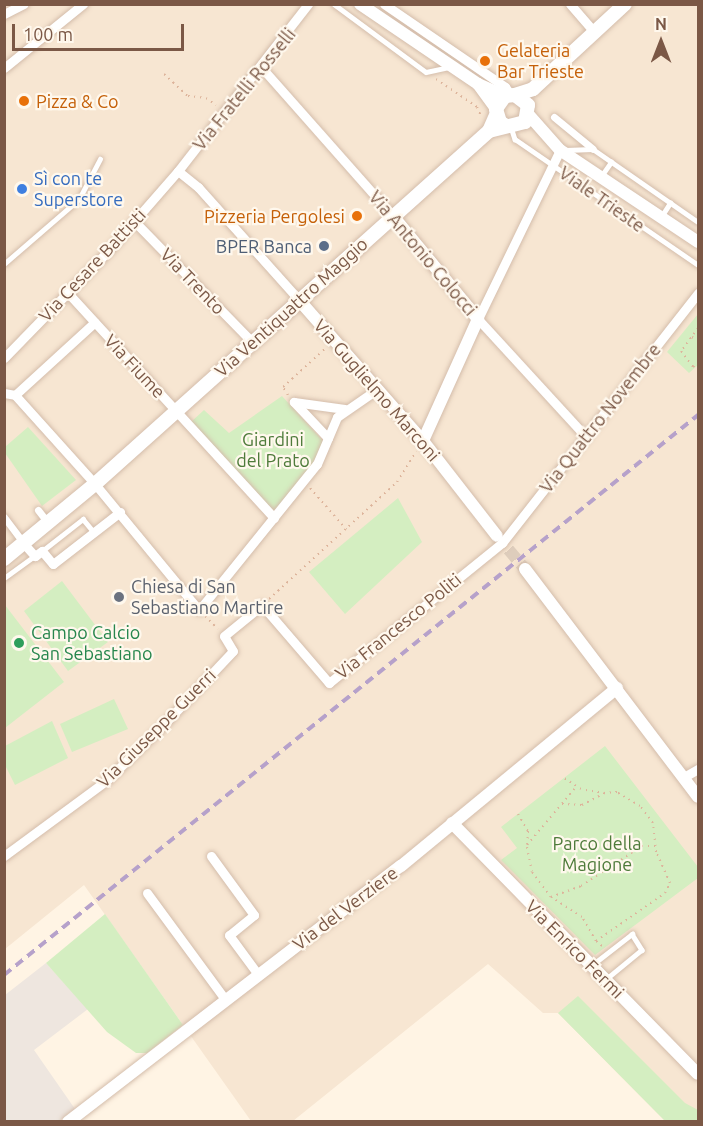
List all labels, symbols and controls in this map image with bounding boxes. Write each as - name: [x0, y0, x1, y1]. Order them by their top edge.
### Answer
- scale bar: [15, 12, 188, 50]
- north arrow: [631, 12, 691, 72]
- text: N: [655, 15, 667, 33]
- text: 100 m: [23, 24, 73, 44]
- street label: Via Fratelli Rosselli: [188, 24, 300, 154]
- place label: Gelateria Bar Trieste: [497, 40, 584, 82]
- marker: Gelateria Bar Trieste: [478, 54, 492, 68]
- place label: Pizza & Co: [36, 90, 118, 112]
- marker: Pizza & Co: [17, 94, 31, 108]
- street label: Viale Trieste: [555, 162, 649, 236]
- place label: Sì con te Superstore: [34, 168, 123, 210]
- marker: Sì con te Superstore: [15, 182, 29, 196]
- street label: Via Antonio Colocci: [364, 186, 482, 320]
- street label: Via Cesare Battisti: [34, 204, 150, 326]
- place label: Pizzeria Pergolesi: [204, 205, 345, 227]
- marker: Pizzeria Pergolesi: [350, 209, 364, 223]
- street label: Via Ventiquattro Maggio: [210, 233, 372, 381]
- place label: BPER Banca: [216, 235, 312, 257]
- marker: BPER Banca: [317, 239, 331, 253]
- street label: Via Trento: [156, 243, 230, 319]
- street label: Via Guglielmo Marconi: [309, 314, 445, 466]
- street label: Via Fiume: [100, 330, 170, 402]
- street label: Via Quattro Novembre: [535, 339, 665, 497]
- park label: Giardini del Prato: [236, 429, 310, 472]
- street label: Via Francesco Politi: [331, 569, 465, 683]
- place label: Chiesa di San Sebastiano Martire: [131, 576, 283, 618]
- marker: Chiesa di San Sebastiano Martire: [112, 590, 126, 604]
- place label: Campo Calcio San Sebastiano: [31, 622, 153, 664]
- marker: Campo Calcio San Sebastiano: [12, 636, 26, 650]
- street label: Via Giuseppe Guerri: [92, 664, 220, 792]
- park label: Parco della Magione: [553, 833, 641, 876]
- street label: Via del Verziere: [288, 861, 402, 955]
- street label: Via Enrico Fermi: [521, 895, 629, 1003]

